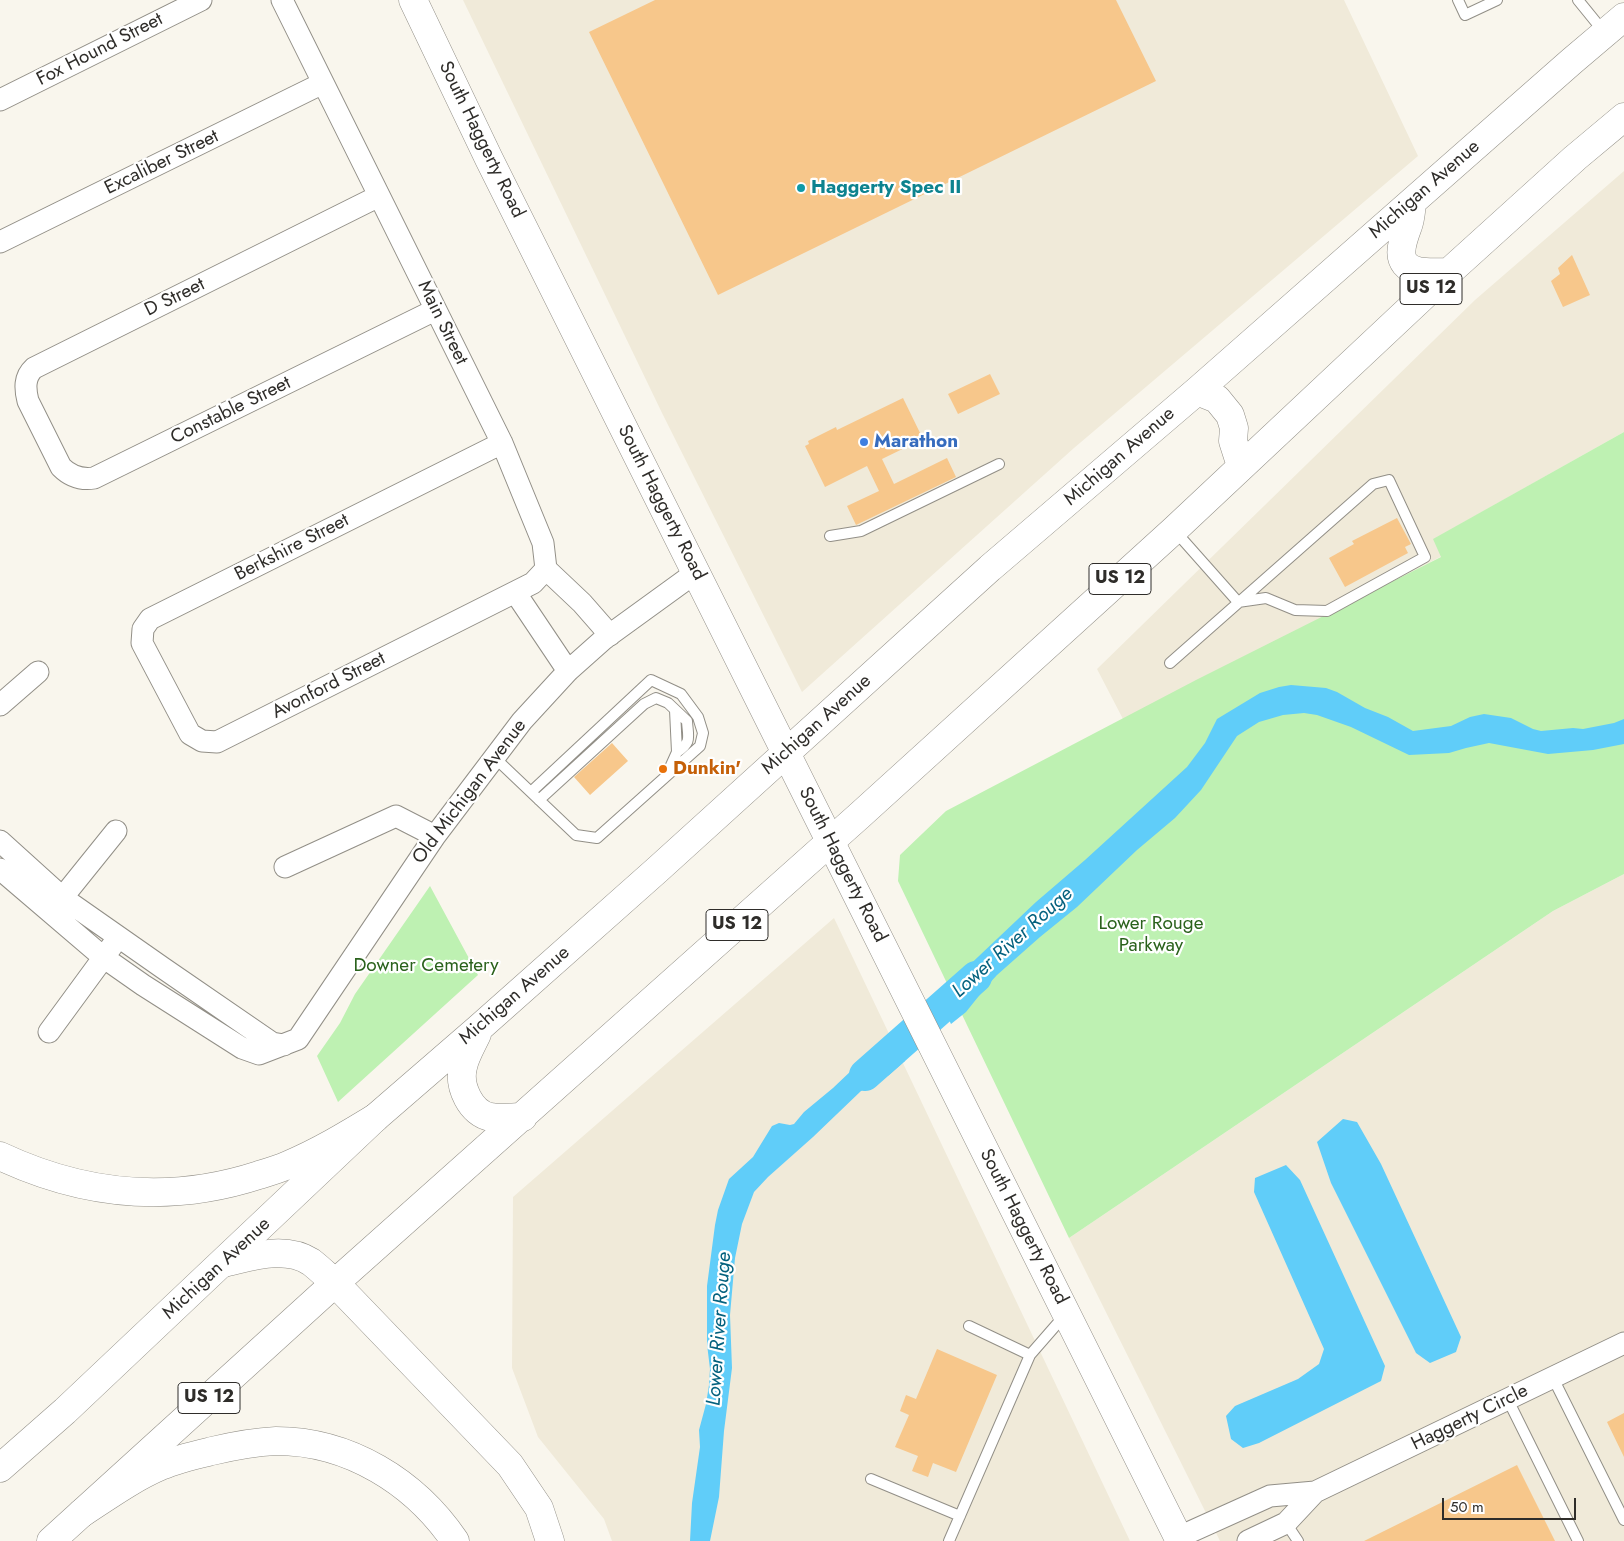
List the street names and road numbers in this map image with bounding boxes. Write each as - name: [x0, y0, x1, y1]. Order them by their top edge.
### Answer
- street label: Fox Hound Street: [33, 8, 167, 92]
- street label: South Haggerty Road: [433, 58, 529, 222]
- street label: Excaliber Street: [101, 126, 223, 200]
- street label: Michigan Avenue: [1365, 136, 1485, 244]
- street label: D Street: [141, 274, 209, 322]
- road number: US 12: [1400, 274, 1462, 304]
- street label: Main Street: [412, 277, 472, 369]
- street label: Constable Street: [167, 372, 295, 450]
- street label: Michigan Avenue: [1060, 403, 1180, 511]
- street label: South Haggerty Road: [612, 422, 710, 584]
- street label: Berkshire Street: [231, 509, 353, 587]
- road number: US 12: [1089, 564, 1151, 594]
- street label: Avonford Street: [268, 648, 390, 724]
- street label: Michigan Avenue: [758, 670, 876, 780]
- street label: Old Michigan Avenue: [408, 715, 532, 869]
- street label: South Haggerty Road: [793, 784, 891, 946]
- road number: US 12: [706, 910, 768, 940]
- street label: Michigan Avenue: [455, 942, 575, 1050]
- street label: South Haggerty Road: [974, 1146, 1072, 1308]
- street label: Michigan Avenue: [158, 1213, 276, 1325]
- street label: Haggerty Circle: [1408, 1380, 1532, 1456]
- road number: US 12: [178, 1382, 240, 1414]

